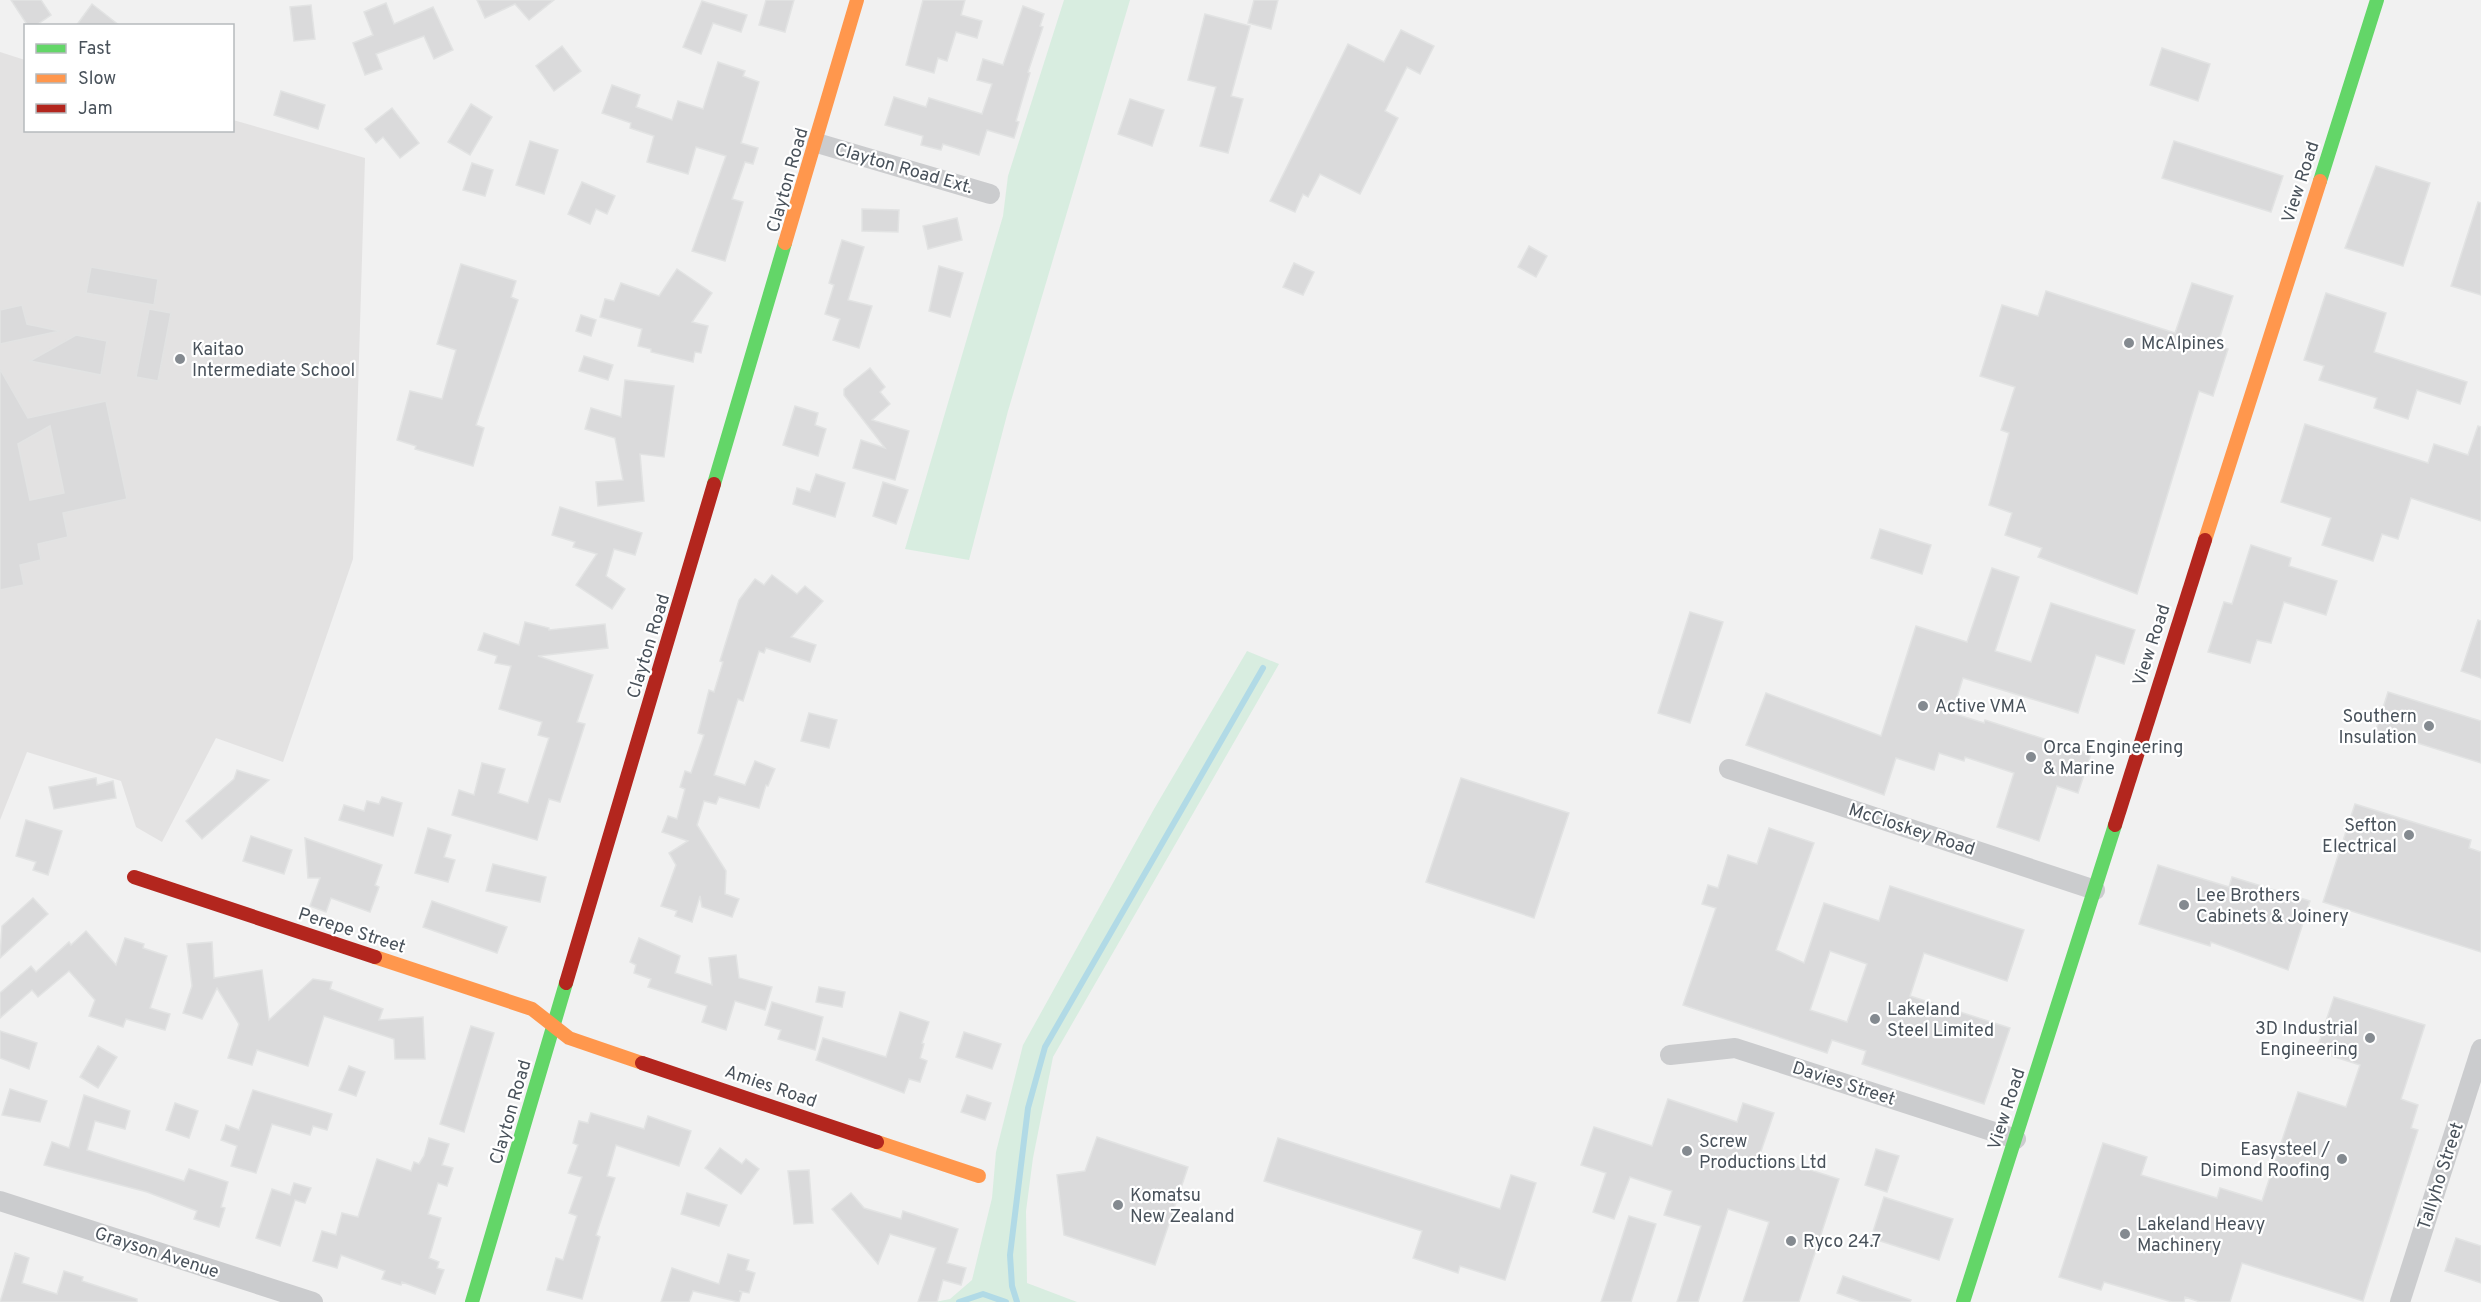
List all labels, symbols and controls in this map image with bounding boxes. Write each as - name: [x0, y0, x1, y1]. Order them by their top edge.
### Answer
- legend: [24, 24, 234, 132]
- text: Fast: [78, 38, 111, 61]
- text: Slow: [78, 68, 116, 91]
- text: Jam: [78, 98, 113, 121]
- street label: Clayton Road: [762, 125, 814, 236]
- street label: Clayton Road Ext.: [832, 139, 975, 200]
- street label: View Road: [2277, 139, 2325, 226]
- place label: McAlpines: [2141, 333, 2225, 356]
- marker: McAlpines: [2122, 336, 2136, 350]
- place label: Kaitao Intermediate School: [192, 339, 355, 383]
- marker: Kaitao Intermediate School: [173, 352, 187, 366]
- street label: Clayton Road: [623, 591, 676, 701]
- street label: View Road: [2128, 602, 2176, 689]
- place label: Active VMA: [1935, 696, 2027, 719]
- marker: Active VMA: [1916, 699, 1930, 713]
- place label: Southern Insulation: [2338, 706, 2417, 750]
- marker: Southern Insulation: [2422, 719, 2436, 733]
- place label: Orca Engineering & Marine: [2043, 737, 2183, 781]
- marker: Orca Engineering & Marine: [2024, 750, 2038, 764]
- street label: McCloskey Road: [1845, 799, 1978, 862]
- place label: Sefton Electrical: [2322, 815, 2397, 859]
- marker: Sefton Electrical: [2402, 828, 2416, 842]
- place label: Lee Brothers Cabinets & Joinery: [2196, 885, 2349, 929]
- marker: Lee Brothers Cabinets & Joinery: [2177, 898, 2191, 912]
- street label: Perepe Street: [295, 903, 408, 960]
- place label: Lakeland Steel Limited: [1887, 999, 1994, 1043]
- marker: Lakeland Steel Limited: [1868, 1012, 1882, 1026]
- place label: 3D Industrial Engineering: [2255, 1018, 2358, 1062]
- marker: 3D Industrial Engineering: [2363, 1031, 2377, 1045]
- street label: Clayton Road: [485, 1057, 537, 1168]
- street label: Davies Street: [1789, 1057, 1898, 1112]
- street label: Amies Road: [721, 1061, 820, 1114]
- street label: View Road: [1983, 1066, 2031, 1153]
- street label: Tallyho Street: [2413, 1120, 2470, 1233]
- place label: Screw Productions Ltd: [1699, 1131, 1827, 1175]
- place label: Easysteel / Dimond Roofing: [2200, 1139, 2330, 1183]
- marker: Screw Productions Ltd: [1680, 1144, 1694, 1158]
- marker: Easysteel / Dimond Roofing: [2335, 1152, 2349, 1166]
- place label: Komatsu New Zealand: [1130, 1185, 1235, 1229]
- marker: Komatsu New Zealand: [1111, 1198, 1125, 1212]
- place label: Lakeland Heavy Machinery: [2137, 1214, 2265, 1258]
- street label: Grayson Avenue: [91, 1222, 222, 1284]
- marker: Lakeland Heavy Machinery: [2118, 1227, 2132, 1241]
- place label: Ryco 24.7: [1803, 1231, 1881, 1254]
- marker: Ryco 24.7: [1784, 1234, 1798, 1248]

